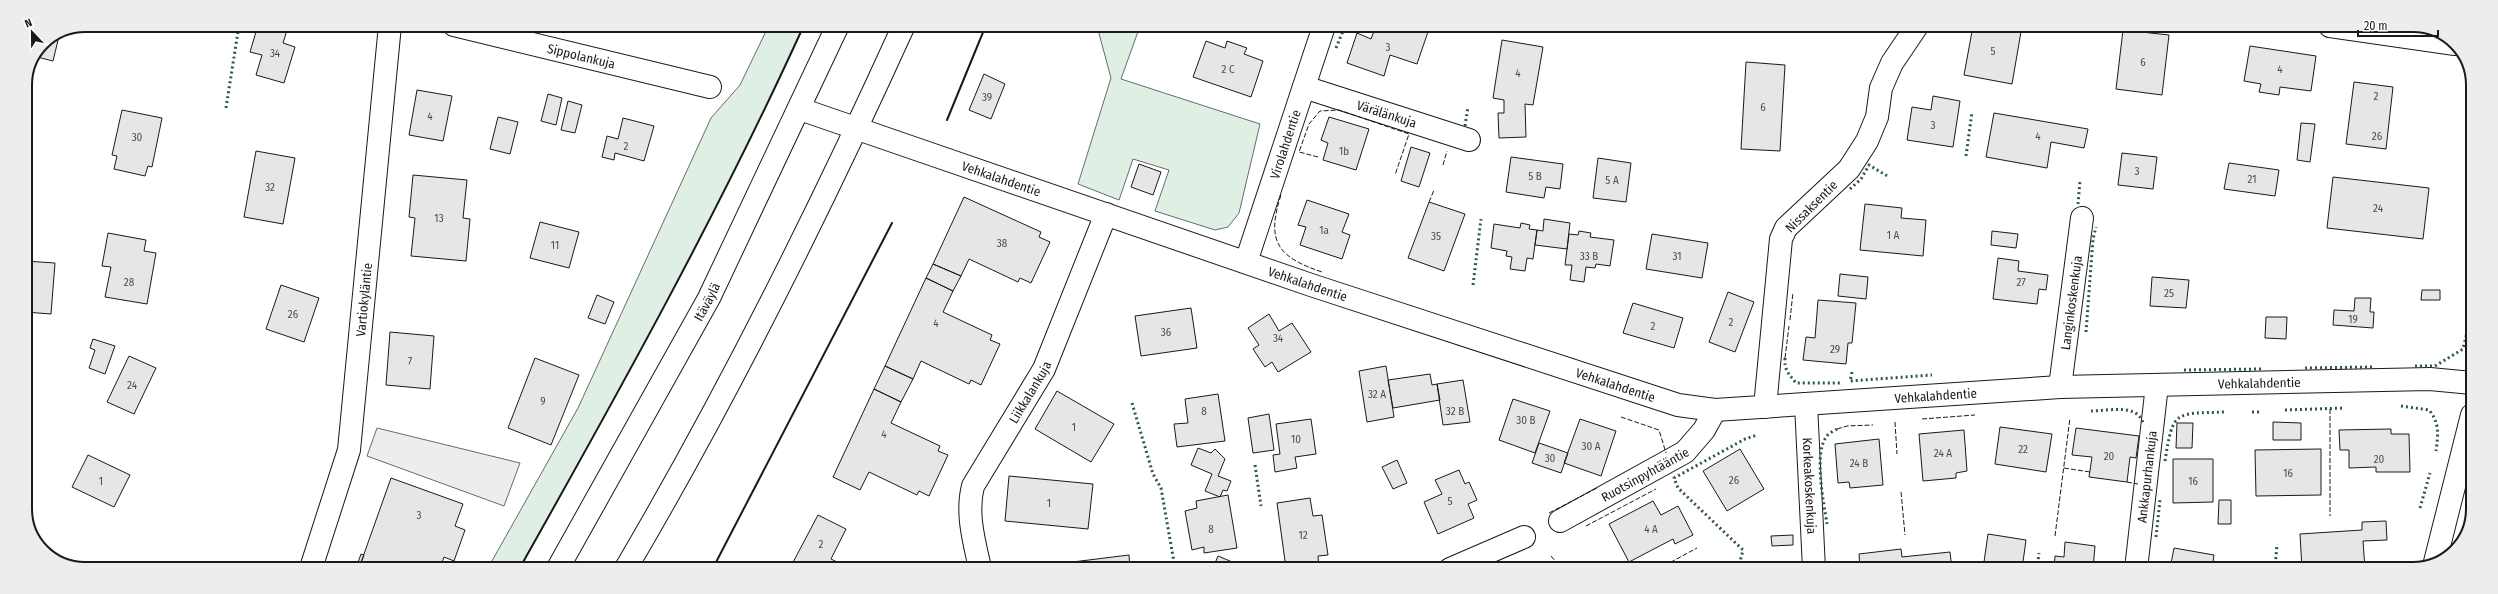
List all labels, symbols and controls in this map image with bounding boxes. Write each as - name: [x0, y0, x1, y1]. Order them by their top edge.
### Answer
- north arrow: [12, 12, 52, 52]
- scale bar: [2358, 12, 2438, 38]
- text: N: [23, 16, 34, 30]
- text: 20 m: [2364, 19, 2388, 33]
- street label: Sippolankuja: [546, 41, 617, 72]
- house number: 3: [1386, 41, 1391, 54]
- house number: 5: [1990, 45, 1996, 58]
- house number: 34: [270, 47, 281, 60]
- house number: 6: [2140, 56, 2146, 69]
- house number: 2 C: [1221, 63, 1235, 76]
- house number: 4: [2277, 63, 2283, 76]
- house number: 4: [1515, 67, 1521, 80]
- house number: 2: [2374, 90, 2379, 103]
- house number: 39: [982, 91, 992, 104]
- street label: Värälänkuja: [1355, 97, 1418, 131]
- house number: 6: [1760, 101, 1766, 114]
- street label: Virolahdentie: [1267, 108, 1304, 181]
- house number: 4: [427, 110, 433, 123]
- house number: 3: [1931, 119, 1936, 132]
- house number: 4: [2035, 130, 2041, 143]
- house number: 26: [2372, 130, 2383, 143]
- house number: 30: [132, 131, 143, 144]
- house number: 2: [624, 140, 629, 153]
- house number: 1b: [1339, 145, 1349, 158]
- street label: Vehkalahdentie: [960, 158, 1043, 199]
- house number: 3: [2135, 165, 2140, 178]
- house number: 5 B: [1528, 170, 1542, 183]
- house number: 21: [2248, 173, 2256, 186]
- house number: 5 A: [1605, 174, 1619, 187]
- street label: Nissaksentie: [1782, 177, 1840, 235]
- house number: 32: [265, 181, 275, 194]
- house number: 24: [2373, 202, 2384, 215]
- house number: 13: [434, 212, 444, 225]
- house number: 1a: [1319, 224, 1329, 237]
- house number: 1 A: [1887, 229, 1900, 242]
- house number: 35: [1431, 230, 1441, 243]
- house number: 38: [997, 237, 1008, 250]
- house number: 11: [551, 239, 559, 252]
- house number: 33 B: [1580, 250, 1598, 263]
- house number: 31: [1673, 250, 1682, 263]
- street label: Langinkoskenkuja: [2058, 255, 2085, 351]
- street label: Vartiokyläntie: [353, 262, 375, 337]
- street label: Vehkalahdentie: [1266, 264, 1349, 304]
- house number: 28: [124, 276, 135, 289]
- house number: 27: [2016, 276, 2026, 289]
- street label: Itäväylä: [691, 280, 723, 324]
- house number: 25: [2164, 287, 2174, 300]
- house number: 26: [288, 308, 299, 321]
- house number: 19: [2348, 313, 2358, 326]
- house number: 2: [1729, 316, 1734, 329]
- house number: 4: [933, 317, 939, 330]
- house number: 2: [1651, 320, 1656, 333]
- house number: 36: [1161, 326, 1172, 339]
- house number: 34: [1273, 332, 1284, 345]
- house number: 29: [1830, 343, 1840, 356]
- house number: 7: [408, 355, 413, 368]
- street label: Liikkalankuja: [1006, 359, 1054, 426]
- street label: Vehkalahdentie: [1574, 365, 1657, 405]
- street label: Vehkalahdentie: [2218, 375, 2301, 392]
- house number: 24: [127, 379, 138, 392]
- street label: Vehkalahdentie: [1894, 386, 1977, 406]
- house number: 32 A: [1368, 388, 1386, 401]
- house number: 9: [540, 395, 546, 408]
- house number: 8: [1201, 405, 1207, 418]
- house number: 32 B: [1446, 405, 1464, 418]
- house number: 30 B: [1516, 414, 1536, 427]
- house number: 1: [1072, 421, 1076, 434]
- house number: 4: [881, 428, 887, 441]
- street label: Ankkapurhankuja: [2134, 430, 2160, 524]
- house number: 10: [1291, 433, 1301, 446]
- street label: Korkeakoskenkuja: [1800, 437, 1819, 535]
- house number: 30 A: [1581, 440, 1601, 453]
- house number: 22: [2018, 443, 2028, 456]
- street label: Ruotsinpyhtääntie: [1599, 444, 1692, 505]
- house number: 24 A: [1934, 447, 1952, 460]
- house number: 20: [2104, 450, 2115, 463]
- house number: 30: [1545, 452, 1556, 465]
- house number: 20: [2374, 453, 2385, 466]
- house number: 24 B: [1850, 457, 1868, 470]
- house number: 16: [2283, 467, 2293, 480]
- house number: 26: [1729, 474, 1740, 487]
- house number: 1: [99, 475, 103, 488]
- house number: 16: [2188, 475, 2198, 488]
- house number: 5: [1447, 495, 1453, 508]
- house number: 1: [1047, 497, 1051, 510]
- house number: 3: [417, 509, 422, 522]
- house number: 8: [1208, 523, 1214, 536]
- house number: 4 A: [1644, 523, 1658, 536]
- house number: 12: [1298, 529, 1308, 542]
- house number: 2: [819, 538, 824, 551]

